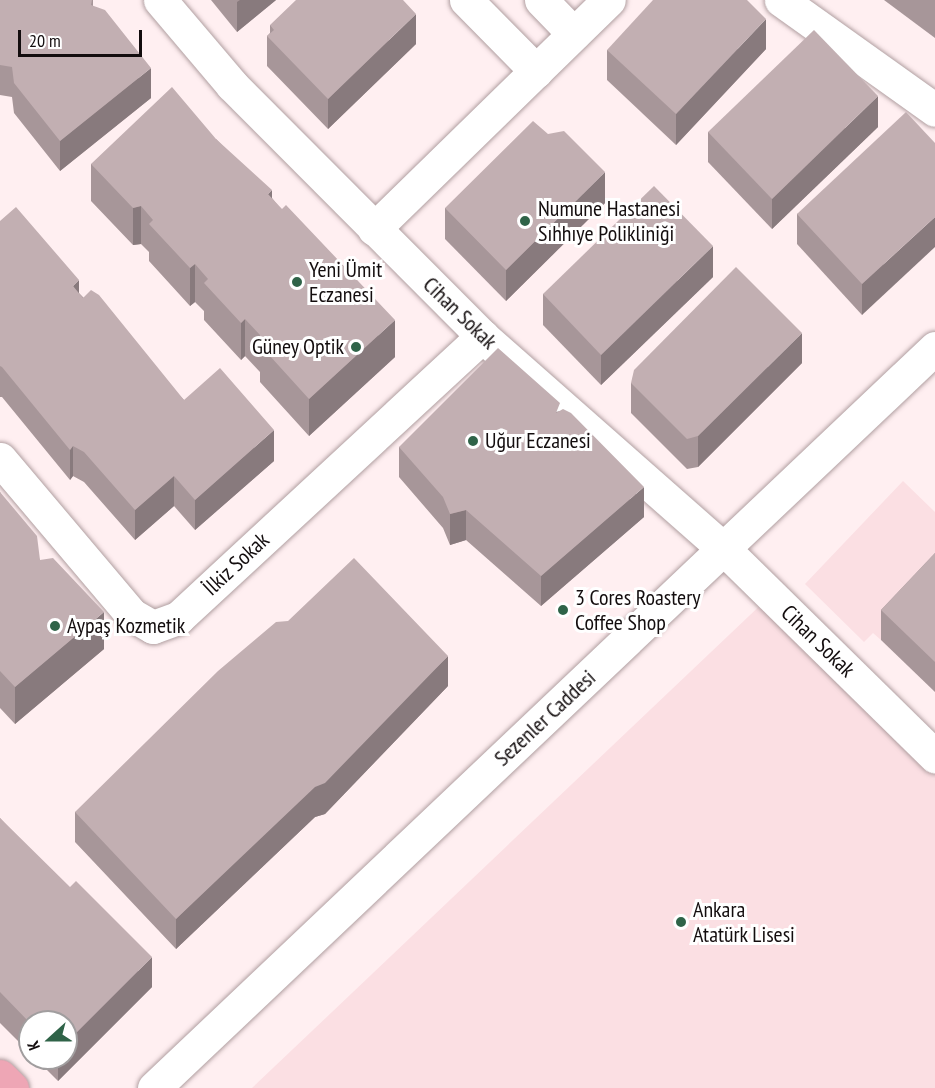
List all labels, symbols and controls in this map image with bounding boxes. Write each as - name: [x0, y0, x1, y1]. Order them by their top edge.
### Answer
- scale bar: [21, 18, 146, 56]
- text: 20 m: [29, 29, 61, 52]
- place label: Numune Hastanesi Sıhhıye Polikliniği: [538, 195, 680, 246]
- marker: Numune Hastanesi Sıhhıye Polikliniği: [516, 212, 534, 230]
- place label: Yeni Ümit Eczanesi: [309, 256, 382, 308]
- street label: Cihan Sokak: [418, 271, 502, 355]
- marker: Yeni Ümit Eczanesi: [290, 275, 304, 289]
- place label: Güney Optik: [251, 334, 344, 360]
- marker: Güney Optik: [349, 340, 363, 354]
- place label: Uğur Eczanesi: [485, 428, 591, 454]
- marker: Uğur Eczanesi: [466, 434, 480, 448]
- street label: İlkiz Sokak: [197, 527, 275, 601]
- place label: 3 Cores Roastery Coffee Shop: [575, 584, 700, 636]
- street label: Cihan Sokak: [776, 599, 860, 683]
- marker: 3 Cores Roastery Coffee Shop: [556, 603, 570, 617]
- place label: Aypaş Kozmetik: [67, 613, 185, 639]
- marker: Aypaş Kozmetik: [48, 619, 62, 633]
- street label: Sezenler Caddesi: [489, 665, 601, 771]
- place label: Ankara Atatürk Lisesi: [693, 896, 795, 948]
- marker: Ankara Atatürk Lisesi: [674, 915, 688, 929]
- north arrow: [18, 1010, 78, 1070]
- text: K: [22, 1038, 44, 1053]

